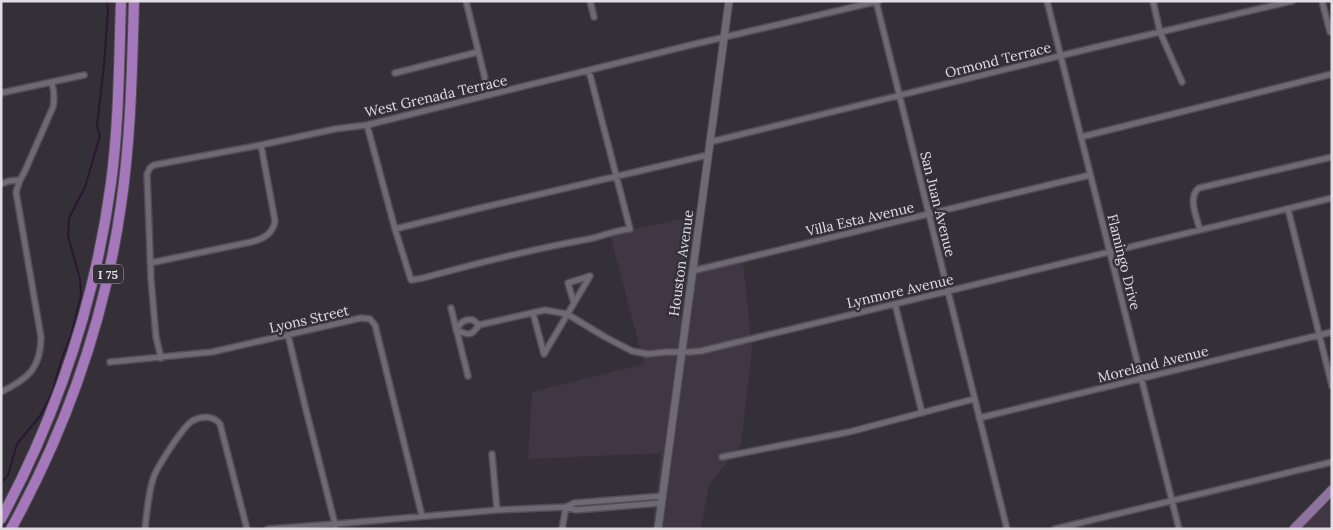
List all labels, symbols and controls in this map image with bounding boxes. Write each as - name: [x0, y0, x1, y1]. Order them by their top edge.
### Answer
- street label: Ormond Terrace: [943, 38, 1053, 82]
- street label: West Grenada Terrace: [363, 71, 509, 121]
- street label: San Juan Avenue: [916, 150, 960, 259]
- street label: Villa Esta Avenue: [803, 198, 916, 240]
- street label: Houston Avenue: [665, 208, 697, 317]
- street label: Flamingo Drive: [1103, 212, 1145, 312]
- road number: I 75: [93, 264, 123, 284]
- street label: Lynmore Avenue: [845, 270, 956, 312]
- street label: Lyons Street: [267, 301, 351, 337]
- street label: Moreland Avenue: [1096, 341, 1211, 386]

